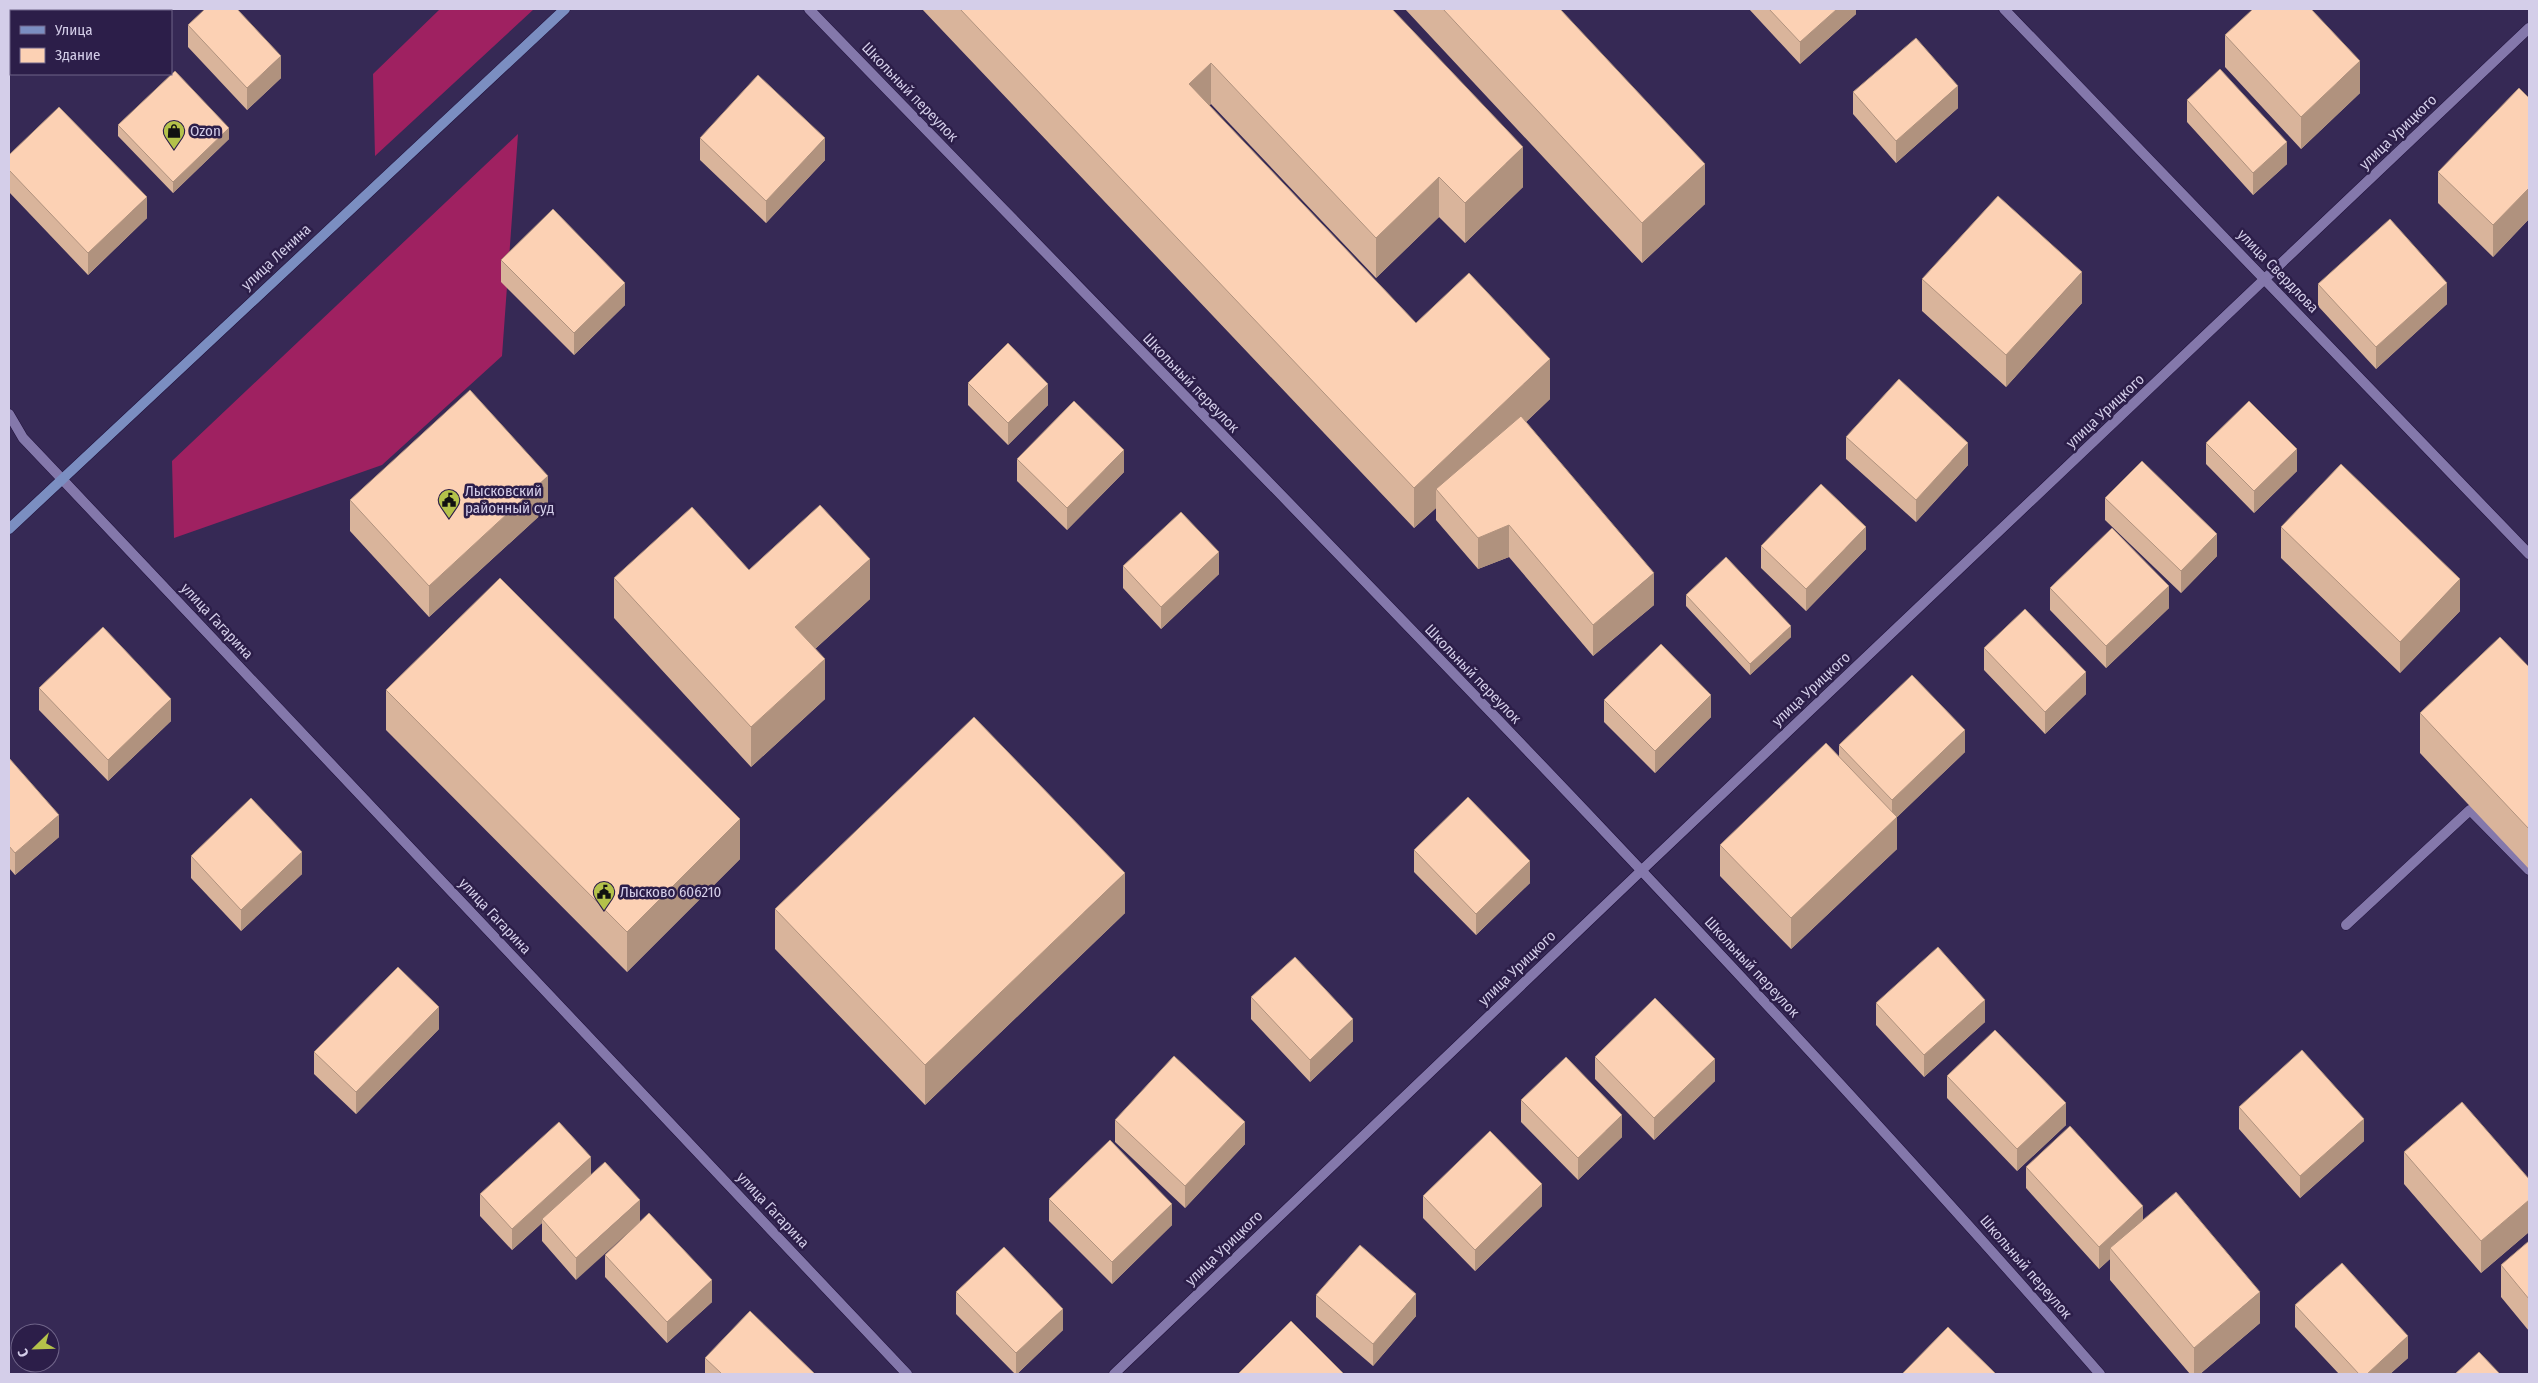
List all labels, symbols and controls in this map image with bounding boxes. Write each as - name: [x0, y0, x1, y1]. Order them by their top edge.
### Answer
- legend: [10, 10, 172, 75]
- text: Улица: [54, 21, 93, 39]
- street label: Школьный переулок: [858, 39, 962, 145]
- text: Здание: [55, 46, 101, 64]
- street label: улица Урицкого: [2356, 91, 2440, 173]
- shop icon: Ozon: [162, 119, 186, 150]
- place label: Ozon: [190, 122, 221, 140]
- street label: улица Ленина: [237, 220, 315, 294]
- street label: улица Свердлова: [2234, 225, 2322, 317]
- street label: Школьный переулок: [1139, 330, 1243, 436]
- street label: улица Урицкого: [2062, 370, 2148, 452]
- place label: Лысковский районный суд: [465, 482, 554, 517]
- public building icon: Лысковский районный суд: [437, 488, 461, 519]
- street label: улица Гагарина: [177, 579, 257, 663]
- street label: Школьный переулок: [1421, 621, 1525, 727]
- street label: улица Урицкого: [1768, 648, 1854, 730]
- street label: улица Гагарина: [455, 874, 535, 958]
- public building icon: Лысково 606210: [592, 880, 616, 911]
- place label: Лысково 606210: [620, 883, 721, 901]
- street label: Школьный переулок: [1701, 913, 1803, 1021]
- street label: улица Урицкого: [1475, 927, 1559, 1009]
- street label: улица Гагарина: [733, 1168, 813, 1252]
- street label: улица Урицкого: [1182, 1207, 1266, 1289]
- street label: Школьный переулок: [1976, 1212, 2076, 1322]
- north arrow: [10, 1323, 60, 1373]
- text: С: [14, 1346, 33, 1360]

